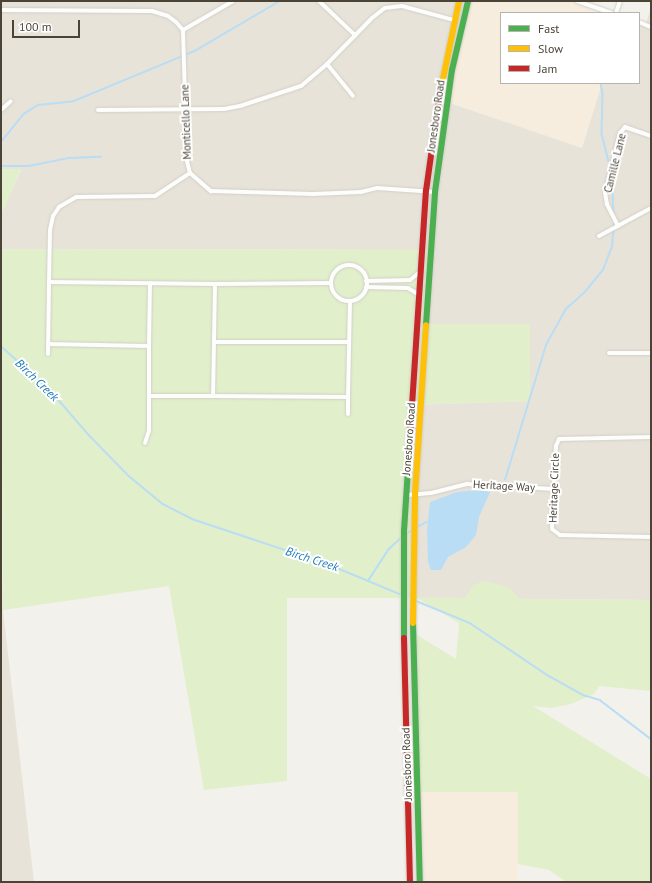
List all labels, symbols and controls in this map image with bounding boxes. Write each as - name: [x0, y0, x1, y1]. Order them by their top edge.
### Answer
- scale bar: [14, 12, 82, 38]
- legend: [500, 12, 640, 84]
- text: 100 m: [19, 19, 52, 34]
- text: Fast: [538, 21, 559, 36]
- text: Slow: [538, 41, 563, 56]
- text: Jam: [538, 61, 557, 76]
- street label: Jonesboro Road: [424, 79, 448, 153]
- street label: Monticello Lane: [178, 84, 194, 160]
- street label: Camille Lane: [601, 132, 629, 194]
- water label: Birch Creek: [12, 356, 62, 404]
- street label: Jonesboro Road: [400, 402, 418, 476]
- street label: Heritage Circle: [546, 453, 562, 523]
- street label: Heritage Way: [472, 478, 536, 494]
- water label: Birch Creek: [284, 544, 340, 574]
- street label: Jonesboro Road: [399, 727, 415, 801]

